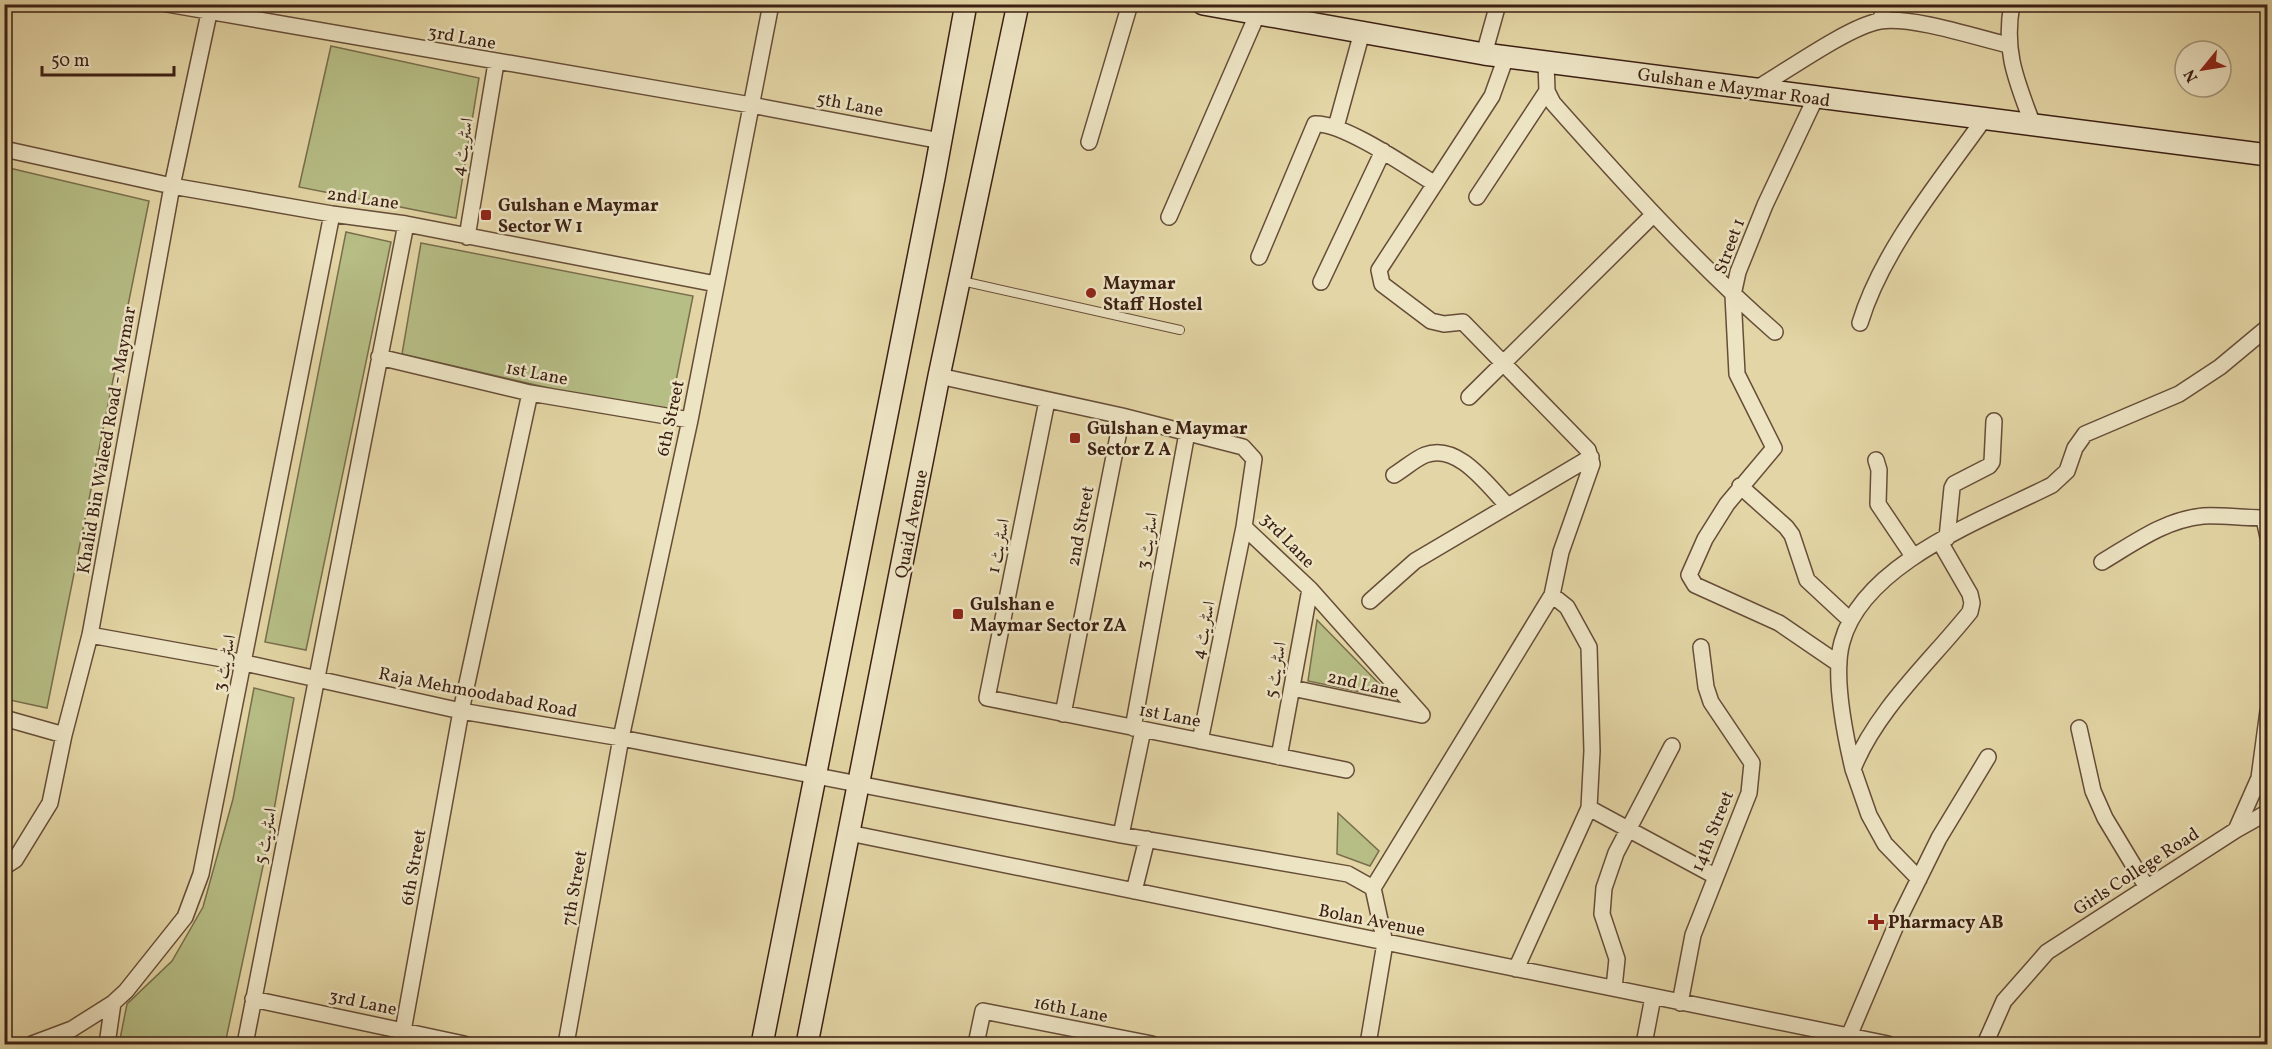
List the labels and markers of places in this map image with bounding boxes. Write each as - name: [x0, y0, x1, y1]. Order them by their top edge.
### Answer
- place label: Gulshan e Maymar Sector W 1: [498, 194, 659, 240]
- marker: Gulshan e Maymar Sector W 1: [479, 208, 493, 222]
- place label: Maymar Staff Hostel: [1103, 272, 1203, 318]
- marker: Maymar Staff Hostel: [1084, 286, 1098, 300]
- place label: Gulshan e Maymar Sector Z A: [1087, 417, 1248, 463]
- marker: Gulshan e Maymar Sector Z A: [1068, 431, 1082, 445]
- place label: Gulshan e Maymar Sector ZA: [970, 593, 1127, 639]
- marker: Gulshan e Maymar Sector ZA: [951, 607, 965, 621]
- place label: Pharmacy AB: [1888, 911, 2004, 936]
- marker: Pharmacy AB: [1869, 915, 1883, 929]

